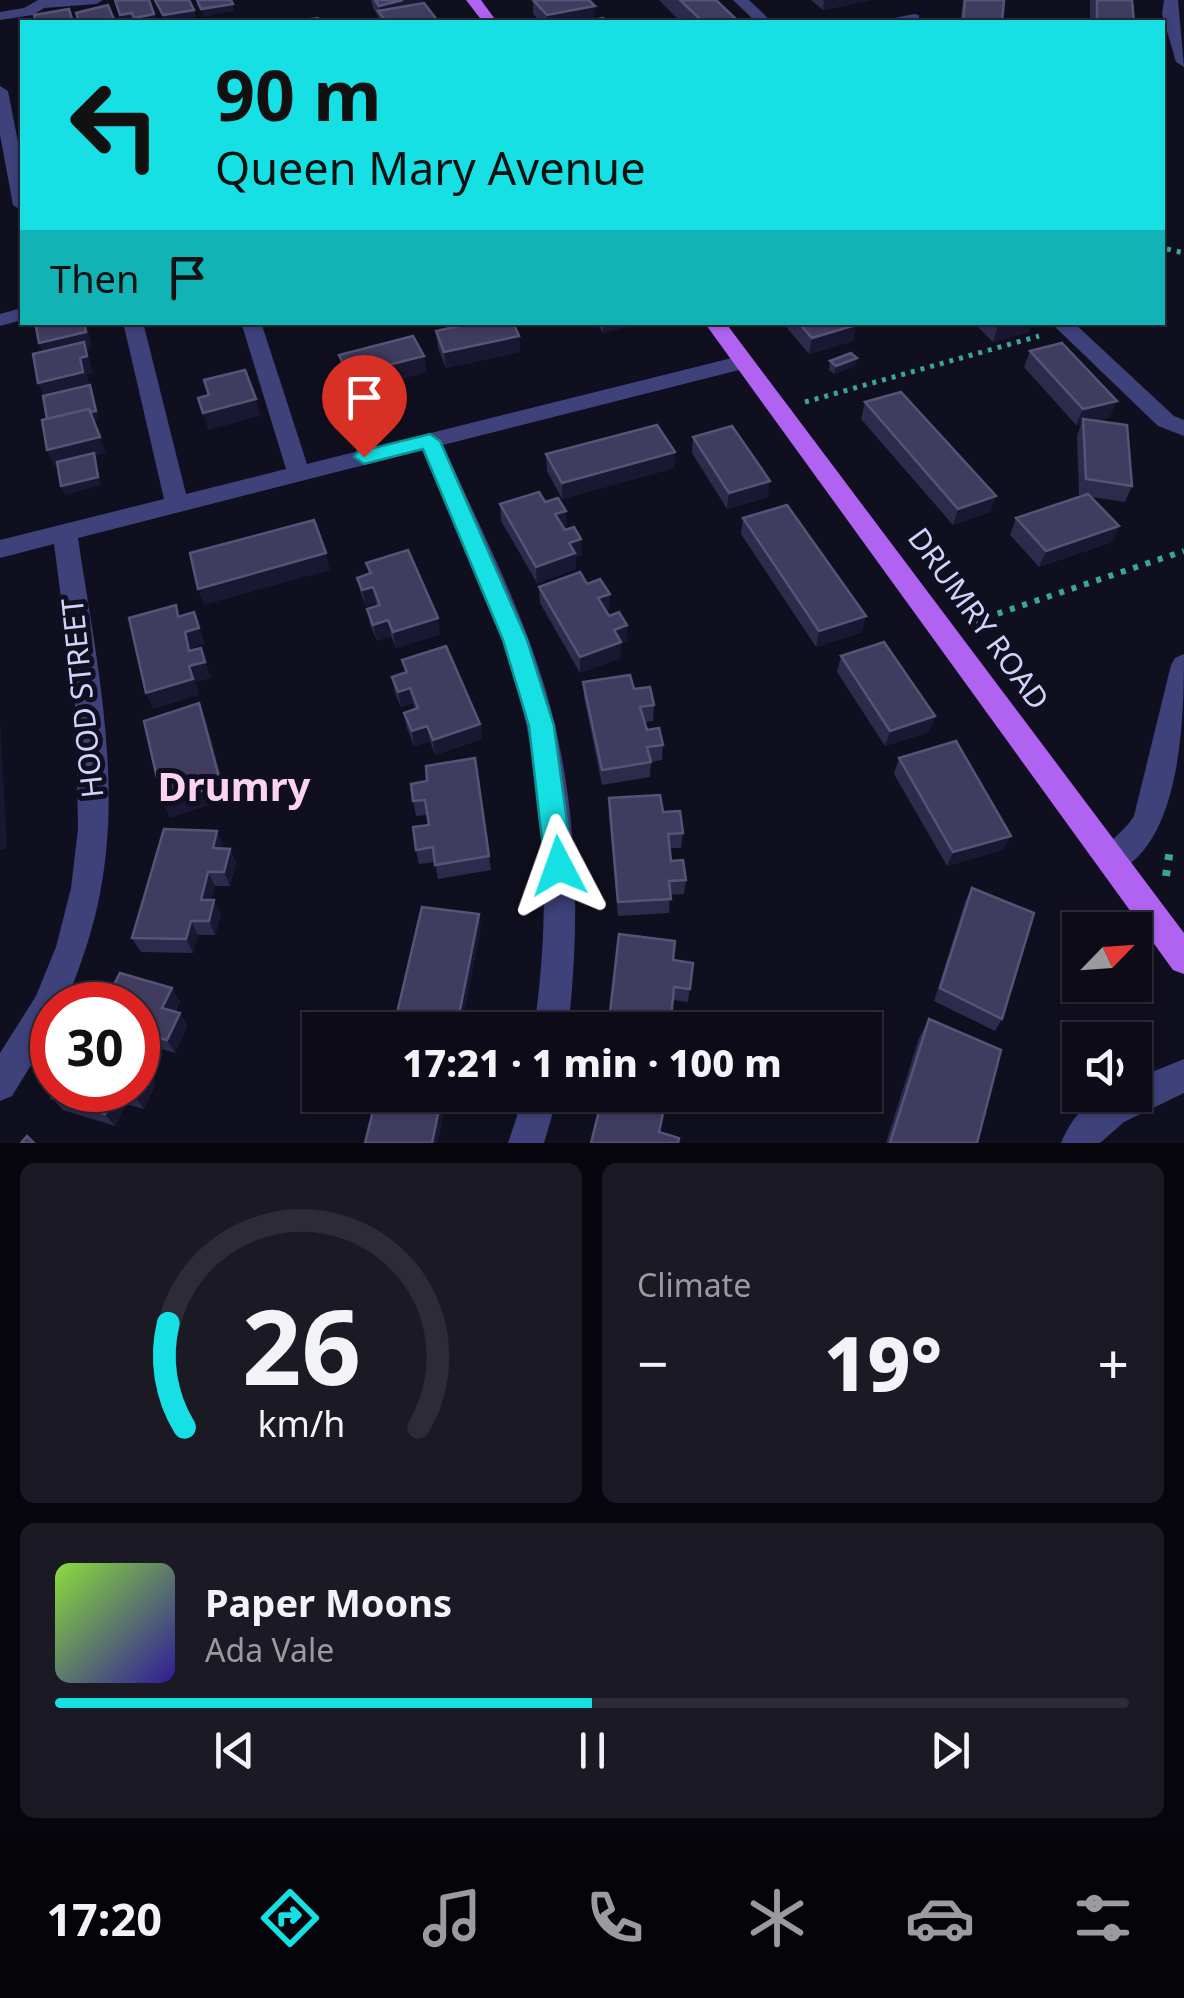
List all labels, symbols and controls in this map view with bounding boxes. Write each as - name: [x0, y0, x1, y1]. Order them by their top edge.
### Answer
- text: 90 m: [215, 46, 382, 142]
- icon: left: [50, 60, 180, 190]
- text: Queen Mary Avenue: [215, 137, 646, 198]
- icon: arrive: [160, 250, 215, 305]
- text: Then: [50, 252, 140, 304]
- pin: [322, 355, 407, 458]
- icon: arrive: [337, 370, 392, 425]
- street label: DRUMRY ROAD: [899, 519, 1059, 717]
- street label: HOOD STREET: [51, 596, 112, 800]
- district label: Drumry: [158, 758, 311, 813]
- position arrow: [507, 814, 611, 918]
- north arrow: [1062, 912, 1152, 1002]
- map controls: [1062, 912, 1152, 1112]
- speed limit sign: 30: [30, 982, 160, 1112]
- button: sound: [1062, 1022, 1152, 1112]
- text: 17:21 · 1 min · 100 m: [402, 1036, 782, 1088]
- text: Climate: [637, 1263, 751, 1306]
- text: 26: [242, 1274, 360, 1415]
- text: 19°: [824, 1311, 942, 1413]
- text: −: [637, 1325, 668, 1400]
- text: +: [1098, 1325, 1129, 1400]
- text: km/h: [257, 1399, 345, 1447]
- text: Paper Moons: [205, 1576, 452, 1628]
- text: Ada Vale: [205, 1628, 334, 1671]
- icon: previous: [207, 1723, 262, 1778]
- icon: pause: [565, 1723, 620, 1778]
- icon: next: [923, 1723, 978, 1778]
- icon: directions: [255, 1883, 325, 1953]
- icon: music: [417, 1883, 487, 1953]
- icon: phone: [580, 1883, 650, 1953]
- icon: climate: [742, 1883, 812, 1953]
- icon: car: [905, 1883, 975, 1953]
- icon: filters: [1068, 1883, 1138, 1953]
- text: 17:20: [46, 1888, 162, 1949]

